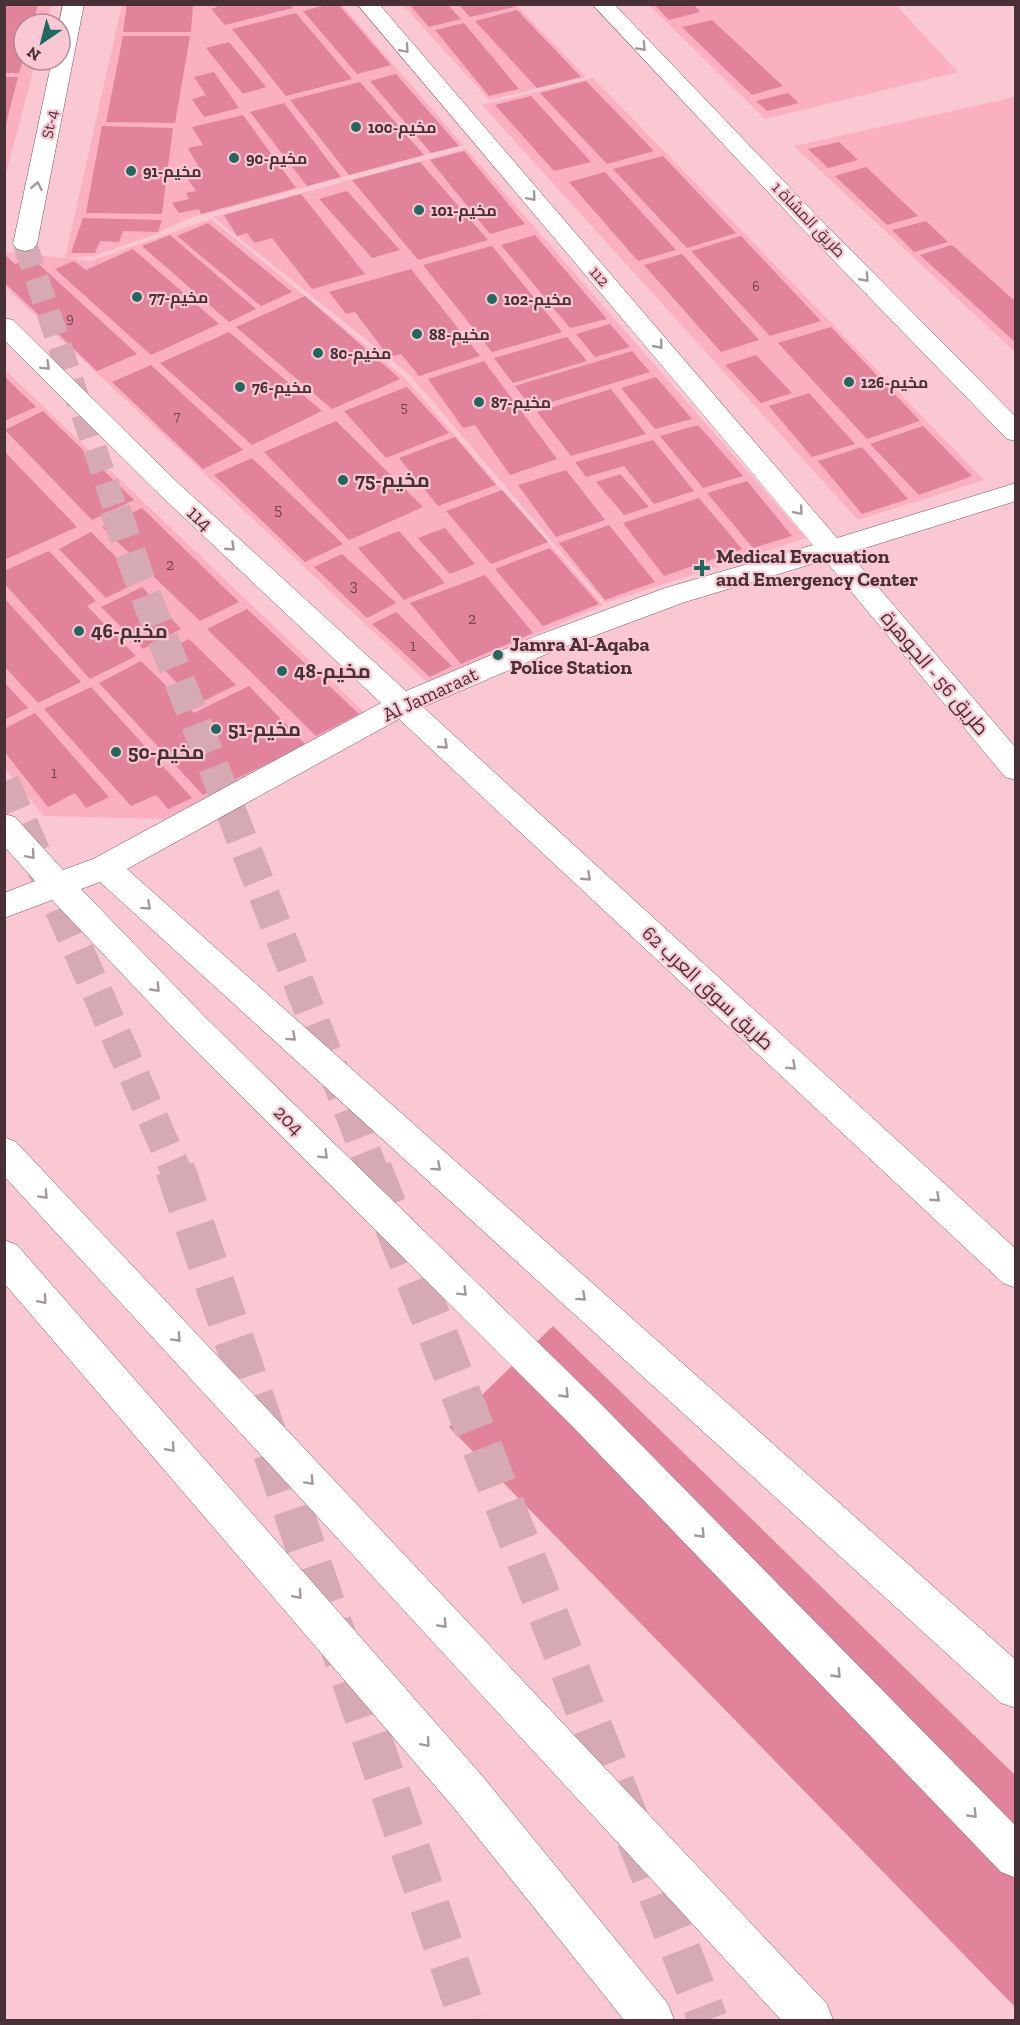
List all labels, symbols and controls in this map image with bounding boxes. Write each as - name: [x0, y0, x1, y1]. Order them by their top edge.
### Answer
- north arrow: [12, 12, 72, 72]
- one-way arrow: [635, 40, 646, 51]
- one-way arrow: [398, 42, 409, 53]
- text: N: [23, 43, 44, 65]
- street label: St-4: [37, 108, 62, 140]
- place label: مخيم-100: [368, 118, 437, 139]
- marker: مخيم-100: [349, 120, 363, 134]
- place label: مخيم-90: [246, 149, 307, 170]
- marker: مخيم-90: [227, 151, 241, 165]
- place label: مخيم-91: [143, 162, 202, 183]
- marker: مخيم-91: [124, 164, 138, 178]
- street label: طريق المشاة 1: [767, 178, 849, 262]
- one-way arrow: [30, 182, 43, 192]
- one-way arrow: [525, 190, 536, 201]
- place label: مخيم-101: [431, 201, 497, 222]
- marker: مخيم-101: [412, 203, 426, 217]
- street label: 112: [586, 262, 614, 290]
- one-way arrow: [858, 271, 869, 282]
- house number: 6: [752, 278, 760, 295]
- place label: مخيم-77: [149, 288, 208, 309]
- marker: مخيم-77: [130, 290, 144, 304]
- place label: مخيم-102: [504, 290, 572, 311]
- marker: مخيم-102: [485, 292, 499, 306]
- house number: 9: [66, 310, 74, 327]
- place label: مخيم-88: [429, 325, 490, 346]
- marker: مخيم-88: [410, 327, 424, 341]
- one-way arrow: [651, 338, 662, 349]
- place label: مخيم-80: [330, 344, 391, 365]
- marker: مخيم-80: [311, 346, 325, 360]
- one-way arrow: [39, 359, 50, 370]
- place label: مخيم-126: [861, 373, 928, 394]
- marker: مخيم-126: [842, 375, 856, 389]
- place label: مخيم-76: [252, 378, 312, 399]
- marker: مخيم-76: [233, 380, 247, 394]
- place label: مخيم-87: [491, 393, 551, 414]
- marker: مخيم-87: [472, 395, 486, 409]
- house number: 5: [400, 399, 408, 416]
- house number: 7: [174, 408, 181, 425]
- place label: مخيم-75: [355, 468, 430, 494]
- marker: مخيم-75: [336, 473, 350, 487]
- street label: 114: [182, 500, 218, 536]
- house number: 5: [274, 500, 282, 519]
- one-way arrow: [791, 504, 802, 515]
- one-way arrow: [224, 539, 235, 550]
- place label: Medical Evacuation and Emergency Center: [716, 544, 918, 591]
- house number: 2: [166, 555, 174, 574]
- marker: Medical Evacuation and Emergency Center: [693, 559, 711, 577]
- house number: 3: [350, 576, 358, 595]
- street label: طريق 56 - الجوهرة: [875, 606, 994, 741]
- house number: 2: [468, 609, 476, 628]
- place label: مخيم-46: [91, 619, 168, 645]
- marker: مخيم-46: [72, 624, 86, 638]
- place label: Jamra Al-Aqaba Police Station: [510, 632, 650, 679]
- house number: 1: [410, 636, 416, 655]
- marker: Jamra Al-Aqaba Police Station: [491, 648, 505, 662]
- place label: مخيم-48: [294, 659, 371, 685]
- street label: Al Jamaraat: [378, 661, 482, 727]
- marker: مخيم-48: [275, 664, 289, 678]
- place label: مخيم-51: [228, 717, 301, 743]
- marker: مخيم-51: [209, 722, 223, 736]
- one-way arrow: [436, 737, 447, 748]
- place label: مخيم-50: [128, 740, 204, 766]
- marker: مخيم-50: [109, 745, 123, 759]
- house number: 1: [51, 763, 57, 782]
- one-way arrow: [24, 848, 35, 859]
- one-way arrow: [580, 870, 591, 881]
- one-way arrow: [141, 899, 151, 910]
- street label: طريق سوق العرب 62: [637, 921, 779, 1056]
- one-way arrow: [149, 980, 160, 991]
- one-way arrow: [285, 1029, 296, 1040]
- one-way arrow: [786, 1059, 796, 1070]
- street label: 204: [269, 1100, 309, 1140]
- one-way arrow: [317, 1147, 328, 1158]
- one-way arrow: [430, 1160, 441, 1171]
- one-way arrow: [37, 1188, 48, 1199]
- one-way arrow: [929, 1191, 939, 1202]
- one-way arrow: [456, 1284, 467, 1295]
- one-way arrow: [575, 1290, 586, 1301]
- one-way arrow: [36, 1293, 47, 1304]
- one-way arrow: [170, 1331, 181, 1342]
- one-way arrow: [558, 1387, 569, 1398]
- one-way arrow: [164, 1441, 175, 1452]
- one-way arrow: [303, 1474, 314, 1484]
- one-way arrow: [694, 1527, 705, 1538]
- one-way arrow: [291, 1588, 302, 1599]
- one-way arrow: [435, 1616, 446, 1627]
- one-way arrow: [830, 1666, 841, 1677]
- one-way arrow: [419, 1736, 430, 1746]
- one-way arrow: [966, 1806, 977, 1817]

